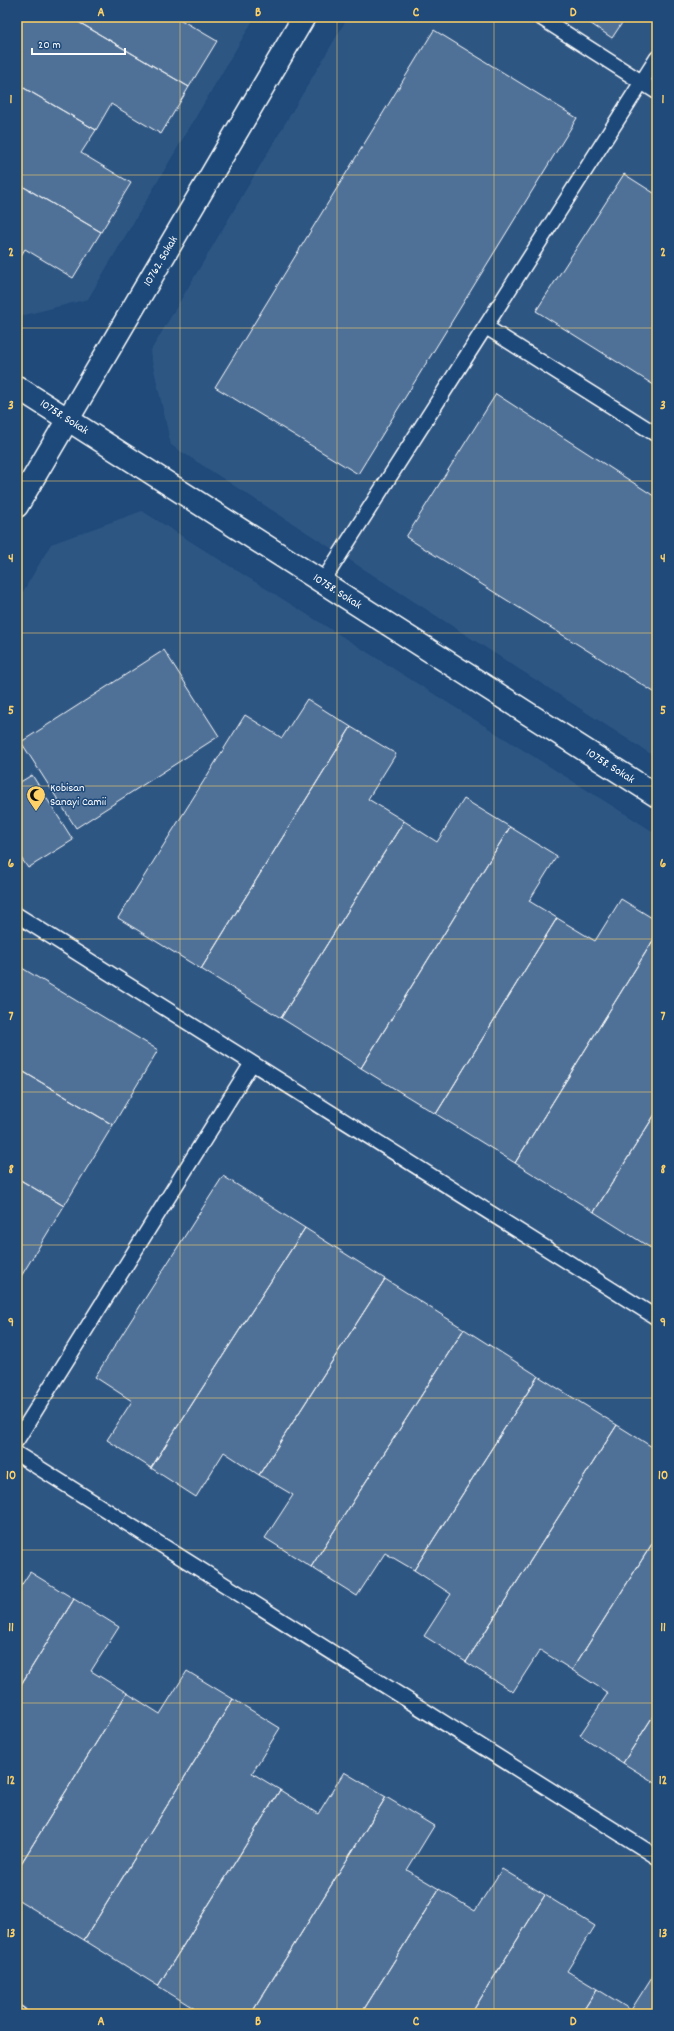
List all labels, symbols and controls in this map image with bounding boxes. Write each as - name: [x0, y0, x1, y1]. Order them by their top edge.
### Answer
- text: A: [97, 4, 105, 23]
- text: B: [255, 4, 261, 23]
- text: C: [413, 4, 420, 23]
- text: D: [570, 4, 577, 23]
- scale bar: [32, 30, 125, 56]
- text: 20 m: [38, 37, 61, 54]
- text: 1: [10, 91, 13, 110]
- text: 1: [662, 91, 665, 110]
- street label: 10762. Sokak: [139, 233, 182, 289]
- text: 2: [8, 244, 14, 263]
- text: 2: [660, 244, 666, 263]
- street label: 10758. Sokak: [36, 395, 92, 439]
- text: 3: [8, 397, 14, 416]
- text: 3: [660, 397, 666, 416]
- text: 4: [8, 550, 14, 569]
- text: 4: [660, 550, 666, 569]
- street label: 10758. Sokak: [309, 570, 365, 614]
- text: 5: [8, 702, 14, 721]
- text: 5: [660, 702, 666, 721]
- street label: 10758. Sokak: [582, 744, 638, 788]
- place label: Kobisan Sanayi Camii: [50, 780, 106, 811]
- mosque icon: Kobisan Sanayi Camii: [25, 784, 47, 812]
- text: 6: [8, 855, 15, 874]
- text: 6: [660, 855, 667, 874]
- text: 7: [9, 1008, 14, 1027]
- text: 7: [661, 1008, 666, 1027]
- text: 8: [8, 1161, 14, 1180]
- text: 8: [660, 1161, 666, 1180]
- text: 9: [8, 1314, 14, 1333]
- text: 9: [660, 1314, 666, 1333]
- text: 10: [6, 1467, 16, 1486]
- text: 10: [658, 1467, 668, 1486]
- text: 11: [8, 1619, 14, 1638]
- text: 11: [660, 1619, 666, 1638]
- text: 12: [7, 1772, 16, 1791]
- text: 12: [659, 1772, 668, 1791]
- text: 13: [7, 1925, 16, 1944]
- text: 13: [659, 1925, 668, 1944]
- text: A: [97, 2013, 105, 2031]
- text: B: [255, 2013, 261, 2031]
- text: C: [413, 2013, 420, 2031]
- text: D: [570, 2013, 577, 2031]

